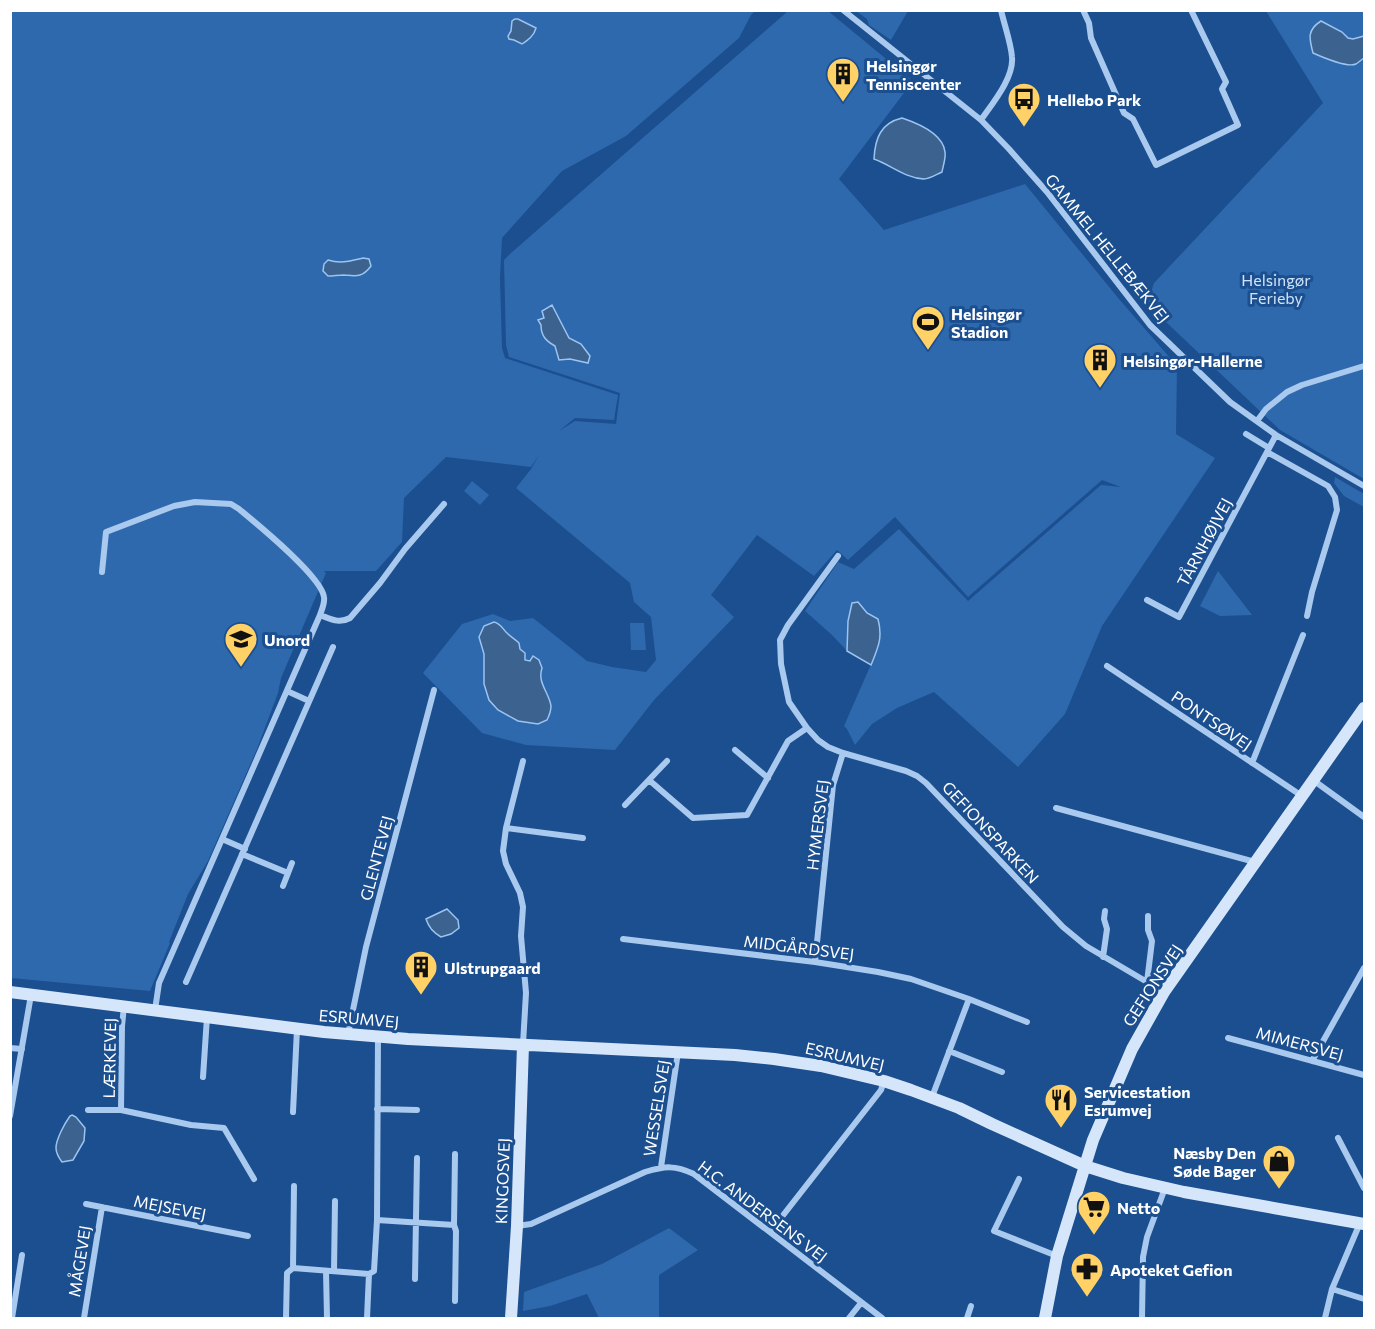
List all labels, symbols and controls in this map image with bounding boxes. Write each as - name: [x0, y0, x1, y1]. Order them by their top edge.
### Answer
- building icon: Helsingør Tenniscenter: [825, 56, 861, 103]
- place label: Helsingør Tenniscenter: [866, 56, 962, 93]
- bus stop icon: Hellebo Park: [1006, 81, 1042, 128]
- place label: Hellebo Park: [1047, 90, 1142, 109]
- street label: GAMMEL HELLEBÆKVEJ: [1042, 170, 1174, 326]
- park label: Helsingør Ferieby: [1241, 270, 1311, 307]
- sports icon: Helsingør Stadion: [910, 304, 946, 351]
- place label: Helsingør Stadion: [951, 304, 1022, 341]
- building icon: Helsingør-Hallerne: [1082, 342, 1118, 389]
- place label: Helsingør-Hallerne: [1123, 351, 1262, 370]
- street label: TÅRNHØJVEJ: [1173, 494, 1235, 590]
- school or university icon: Unord: [223, 621, 259, 668]
- place label: Unord: [264, 630, 310, 649]
- street label: PONTSØVEJ: [1168, 686, 1256, 754]
- street label: GEFIONSPARKEN: [939, 777, 1043, 887]
- street label: HYMERSVEJ: [802, 779, 832, 871]
- street label: GLENTEVEJ: [356, 813, 396, 903]
- street label: MIDGÅRDSVEJ: [743, 931, 855, 963]
- street label: GEFIONSVEJ: [1118, 940, 1186, 1030]
- building icon: Ulstrupgaard: [403, 949, 439, 996]
- place label: Ulstrupgaard: [444, 958, 541, 977]
- street label: ESRUMVEJ: [318, 1005, 400, 1031]
- street label: LÆRKEVEJ: [99, 1017, 119, 1099]
- street label: MIMERSVEJ: [1254, 1022, 1346, 1064]
- street label: ESRUMVEJ: [804, 1038, 886, 1074]
- street label: WESSELSVEJ: [639, 1058, 673, 1158]
- restaurant icon: Servicestation Esrumvej: [1043, 1082, 1079, 1129]
- place label: Servicestation Esrumvej: [1084, 1082, 1191, 1119]
- street label: KINGOSVEJ: [491, 1138, 513, 1224]
- place label: Næsby Den Søde Bager: [1173, 1143, 1256, 1180]
- shop icon: Næsby Den Søde Bager: [1261, 1143, 1297, 1190]
- street label: H.C. ANDERSENS VEJ: [695, 1156, 831, 1266]
- supermarket icon: Netto: [1076, 1189, 1112, 1236]
- street label: MEJSEVEJ: [132, 1191, 208, 1223]
- place label: Netto: [1117, 1198, 1161, 1217]
- street label: MÅGEVEJ: [64, 1224, 94, 1298]
- pharmacy icon: Apoteket Gefion: [1069, 1251, 1105, 1298]
- place label: Apoteket Gefion: [1110, 1260, 1232, 1279]

